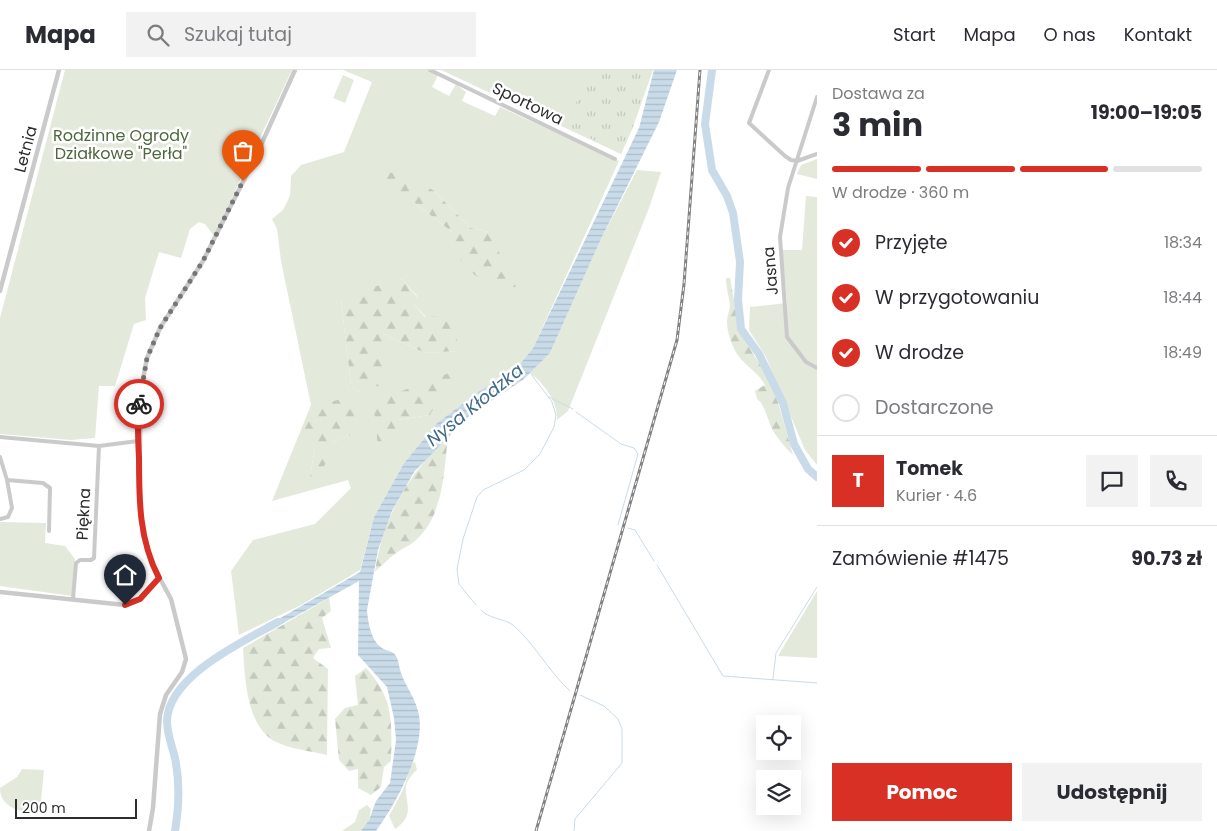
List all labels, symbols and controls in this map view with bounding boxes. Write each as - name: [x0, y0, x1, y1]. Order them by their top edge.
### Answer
- search box: [126, 12, 476, 57]
- text: Mapa: [25, 18, 96, 51]
- icon: search: [144, 21, 172, 49]
- text: Szukaj tutaj: [184, 21, 292, 48]
- text: Start: [893, 22, 936, 47]
- text: Mapa: [964, 22, 1016, 47]
- text: O nas: [1044, 22, 1096, 47]
- text: Kontakt: [1124, 22, 1192, 47]
- street label: Sportowa: [488, 76, 567, 131]
- text: Dostawa za: [832, 82, 925, 105]
- text: 19:00–19:05: [1091, 99, 1202, 126]
- text: 3 min: [832, 102, 923, 147]
- street label: Letnia: [8, 123, 43, 175]
- park label: Rodzinne Ogrody Działkowe "Perła": [53, 124, 189, 165]
- pin: [222, 130, 264, 181]
- icon: bag: [229, 137, 257, 165]
- text: W drodze · 360 m: [832, 181, 969, 204]
- icon: check: [832, 229, 860, 257]
- text: Przyjęte: [875, 229, 948, 256]
- text: 18:34: [1164, 231, 1202, 254]
- street label: Jasna: [757, 246, 784, 296]
- icon: check: [832, 284, 860, 312]
- text: W przygotowaniu: [875, 284, 1039, 311]
- text: 18:44: [1163, 286, 1202, 309]
- icon: check: [832, 339, 860, 367]
- text: W drodze: [875, 339, 964, 366]
- text: 18:49: [1163, 341, 1202, 364]
- water label: Nysa Kłodzka: [421, 358, 529, 452]
- courier: [114, 379, 164, 429]
- icon: bike: [125, 390, 153, 418]
- text: Dostarczone: [875, 394, 994, 421]
- text: Tomek: [896, 455, 963, 482]
- button: chat: [1086, 455, 1138, 507]
- button: phone: [1150, 455, 1202, 507]
- text: T: [852, 467, 864, 494]
- text: Kurier · 4.6: [896, 484, 977, 507]
- street label: Piękna: [71, 487, 96, 541]
- text: Zamówienie #1475: [832, 545, 1009, 572]
- text: 90.73 zł: [1131, 545, 1202, 572]
- pin: [104, 554, 146, 605]
- icon: home: [111, 561, 139, 589]
- map controls: [756, 715, 801, 815]
- button: locate: [756, 715, 801, 760]
- button: Pomoc: [832, 763, 1012, 821]
- button: Udostępnij: [1022, 763, 1202, 821]
- button: layers: [756, 770, 801, 815]
- scale bar: [15, 796, 138, 819]
- text: 200 m: [22, 798, 66, 818]

